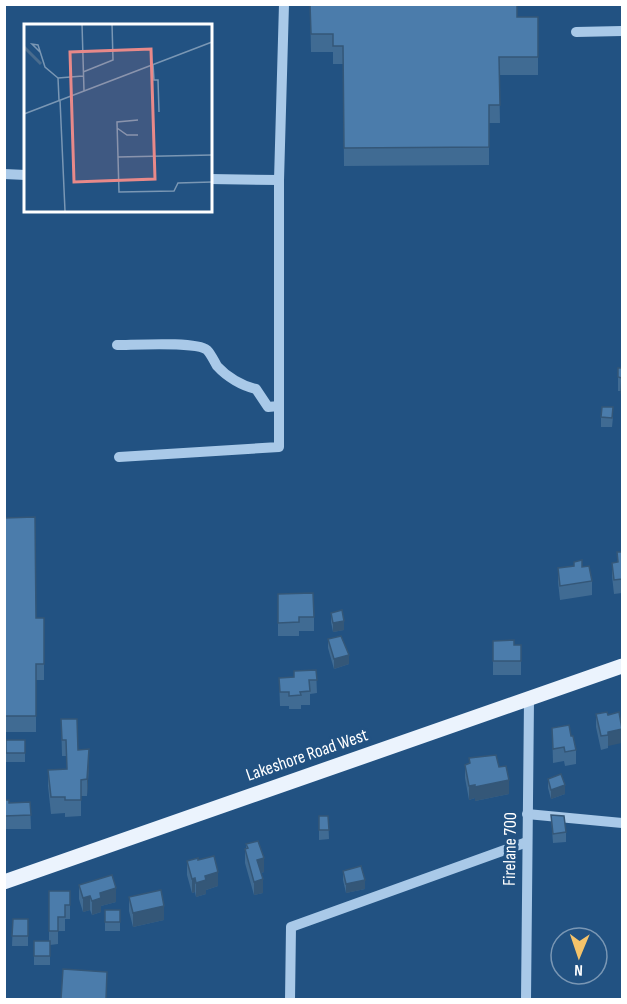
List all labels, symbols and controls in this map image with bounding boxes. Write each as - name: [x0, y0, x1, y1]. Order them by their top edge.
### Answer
- inset map: [24, 24, 212, 212]
- street label: Lakeshore Road West: [243, 724, 371, 786]
- street label: Firelane 700: [499, 812, 521, 886]
- north arrow: [549, 926, 609, 986]
- text: N: [574, 960, 583, 979]

